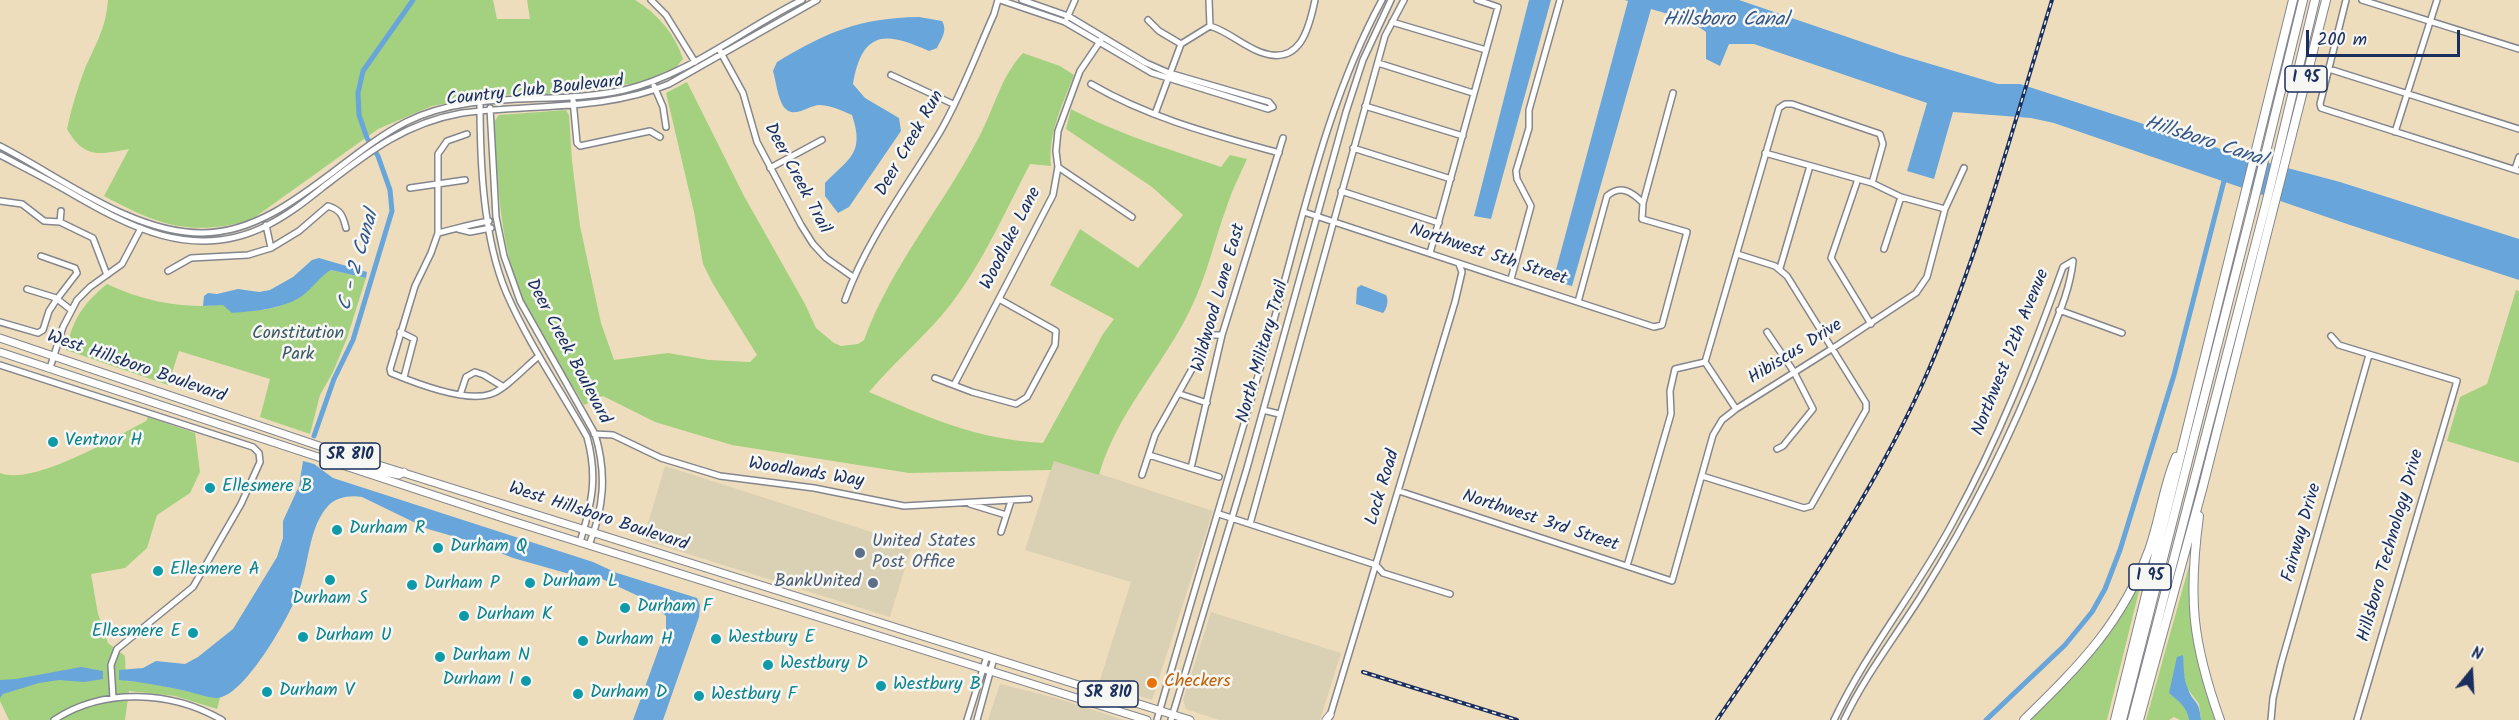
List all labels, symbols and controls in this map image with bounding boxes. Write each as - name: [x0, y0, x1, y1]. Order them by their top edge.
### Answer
- water label: Hillsboro Canal: [1663, 10, 1789, 34]
- scale bar: [2309, 18, 2464, 56]
- text: 200 m: [2317, 26, 2367, 55]
- road number: I 95: [2285, 66, 2327, 92]
- street label: Country Club Boulevard: [445, 72, 625, 112]
- street label: Deer Creek Run: [872, 87, 950, 201]
- water label: Hillsboro Canal: [2141, 112, 2269, 174]
- street label: Deer Creek Trail: [758, 120, 834, 238]
- street label: Woodlake Lane: [977, 184, 1047, 294]
- water label: C - 2 Canal: [334, 208, 386, 314]
- street label: Northwest 5th Street: [1407, 220, 1569, 292]
- street label: Wildwood Lane East: [1189, 221, 1251, 375]
- street label: Northwest 12th Avenue: [1969, 266, 2055, 440]
- street label: Deer Creek Boulevard: [520, 276, 614, 428]
- street label: North Military Trail: [1233, 278, 1295, 426]
- street label: Hibiscus Drive: [1745, 316, 1847, 390]
- park label: Constitution Park: [252, 324, 344, 366]
- street label: West Hillsboro Boulevard: [44, 327, 228, 409]
- place label: Ventnor H: [65, 431, 142, 453]
- marker: Ventnor H: [46, 435, 60, 449]
- road number: SR 810: [320, 443, 380, 469]
- street label: Hillsboro Technology Drive: [2354, 447, 2430, 645]
- street label: Lock Road: [1362, 448, 1406, 528]
- street label: Woodlands Way: [747, 454, 865, 494]
- place label: Ellesmere B: [222, 477, 312, 499]
- street label: West Hillsboro Boulevard: [505, 479, 691, 557]
- marker: Ellesmere B: [203, 481, 217, 495]
- street label: Fairway Drive: [2279, 481, 2327, 585]
- street label: Northwest 3rd Street: [1459, 487, 1621, 557]
- place label: Durham R: [349, 519, 425, 541]
- marker: Durham R: [330, 523, 344, 537]
- place label: United States Post Office: [872, 532, 976, 574]
- place label: Durham Q: [450, 537, 527, 559]
- marker: Durham Q: [431, 541, 445, 555]
- marker: United States Post Office: [853, 546, 867, 560]
- place label: Ellesmere A: [170, 560, 260, 582]
- marker: Ellesmere A: [151, 564, 165, 578]
- road number: I 95: [2129, 564, 2171, 590]
- place label: Durham L: [542, 572, 618, 594]
- place label: BankUnited: [774, 572, 861, 594]
- marker: Durham S: [323, 573, 337, 587]
- place label: Durham P: [424, 574, 500, 596]
- marker: Durham L: [523, 576, 537, 590]
- marker: BankUnited: [866, 576, 880, 590]
- marker: Durham P: [405, 578, 419, 592]
- place label: Durham S: [292, 589, 368, 611]
- place label: Durham F: [637, 597, 712, 619]
- marker: Durham F: [618, 601, 632, 615]
- place label: Durham K: [476, 605, 552, 627]
- marker: Durham K: [457, 609, 471, 623]
- place label: Ellesmere E: [92, 622, 181, 644]
- marker: Ellesmere E: [186, 626, 200, 640]
- place label: Durham U: [315, 626, 392, 648]
- place label: Westbury E: [728, 628, 815, 650]
- marker: Durham U: [296, 630, 310, 644]
- place label: Durham H: [595, 630, 673, 652]
- marker: Westbury E: [709, 632, 723, 646]
- marker: Durham H: [576, 634, 590, 648]
- text: N: [2468, 641, 2485, 668]
- north arrow: [2441, 642, 2501, 702]
- place label: Durham N: [452, 646, 530, 668]
- marker: Durham N: [433, 650, 447, 664]
- place label: Westbury D: [780, 654, 868, 676]
- marker: Westbury D: [761, 658, 775, 672]
- place label: Durham I: [443, 670, 514, 692]
- place label: Checkers: [1164, 672, 1231, 694]
- marker: Durham I: [519, 674, 533, 688]
- place label: Westbury B: [893, 675, 981, 697]
- marker: Checkers: [1145, 676, 1159, 690]
- marker: Westbury B: [874, 679, 888, 693]
- place label: Durham V: [279, 681, 354, 703]
- road number: SR 810: [1078, 681, 1138, 707]
- place label: Durham D: [590, 683, 667, 705]
- marker: Durham V: [260, 685, 274, 699]
- place label: Westbury F: [711, 685, 797, 707]
- marker: Durham D: [571, 687, 585, 701]
- marker: Westbury F: [692, 689, 706, 703]

